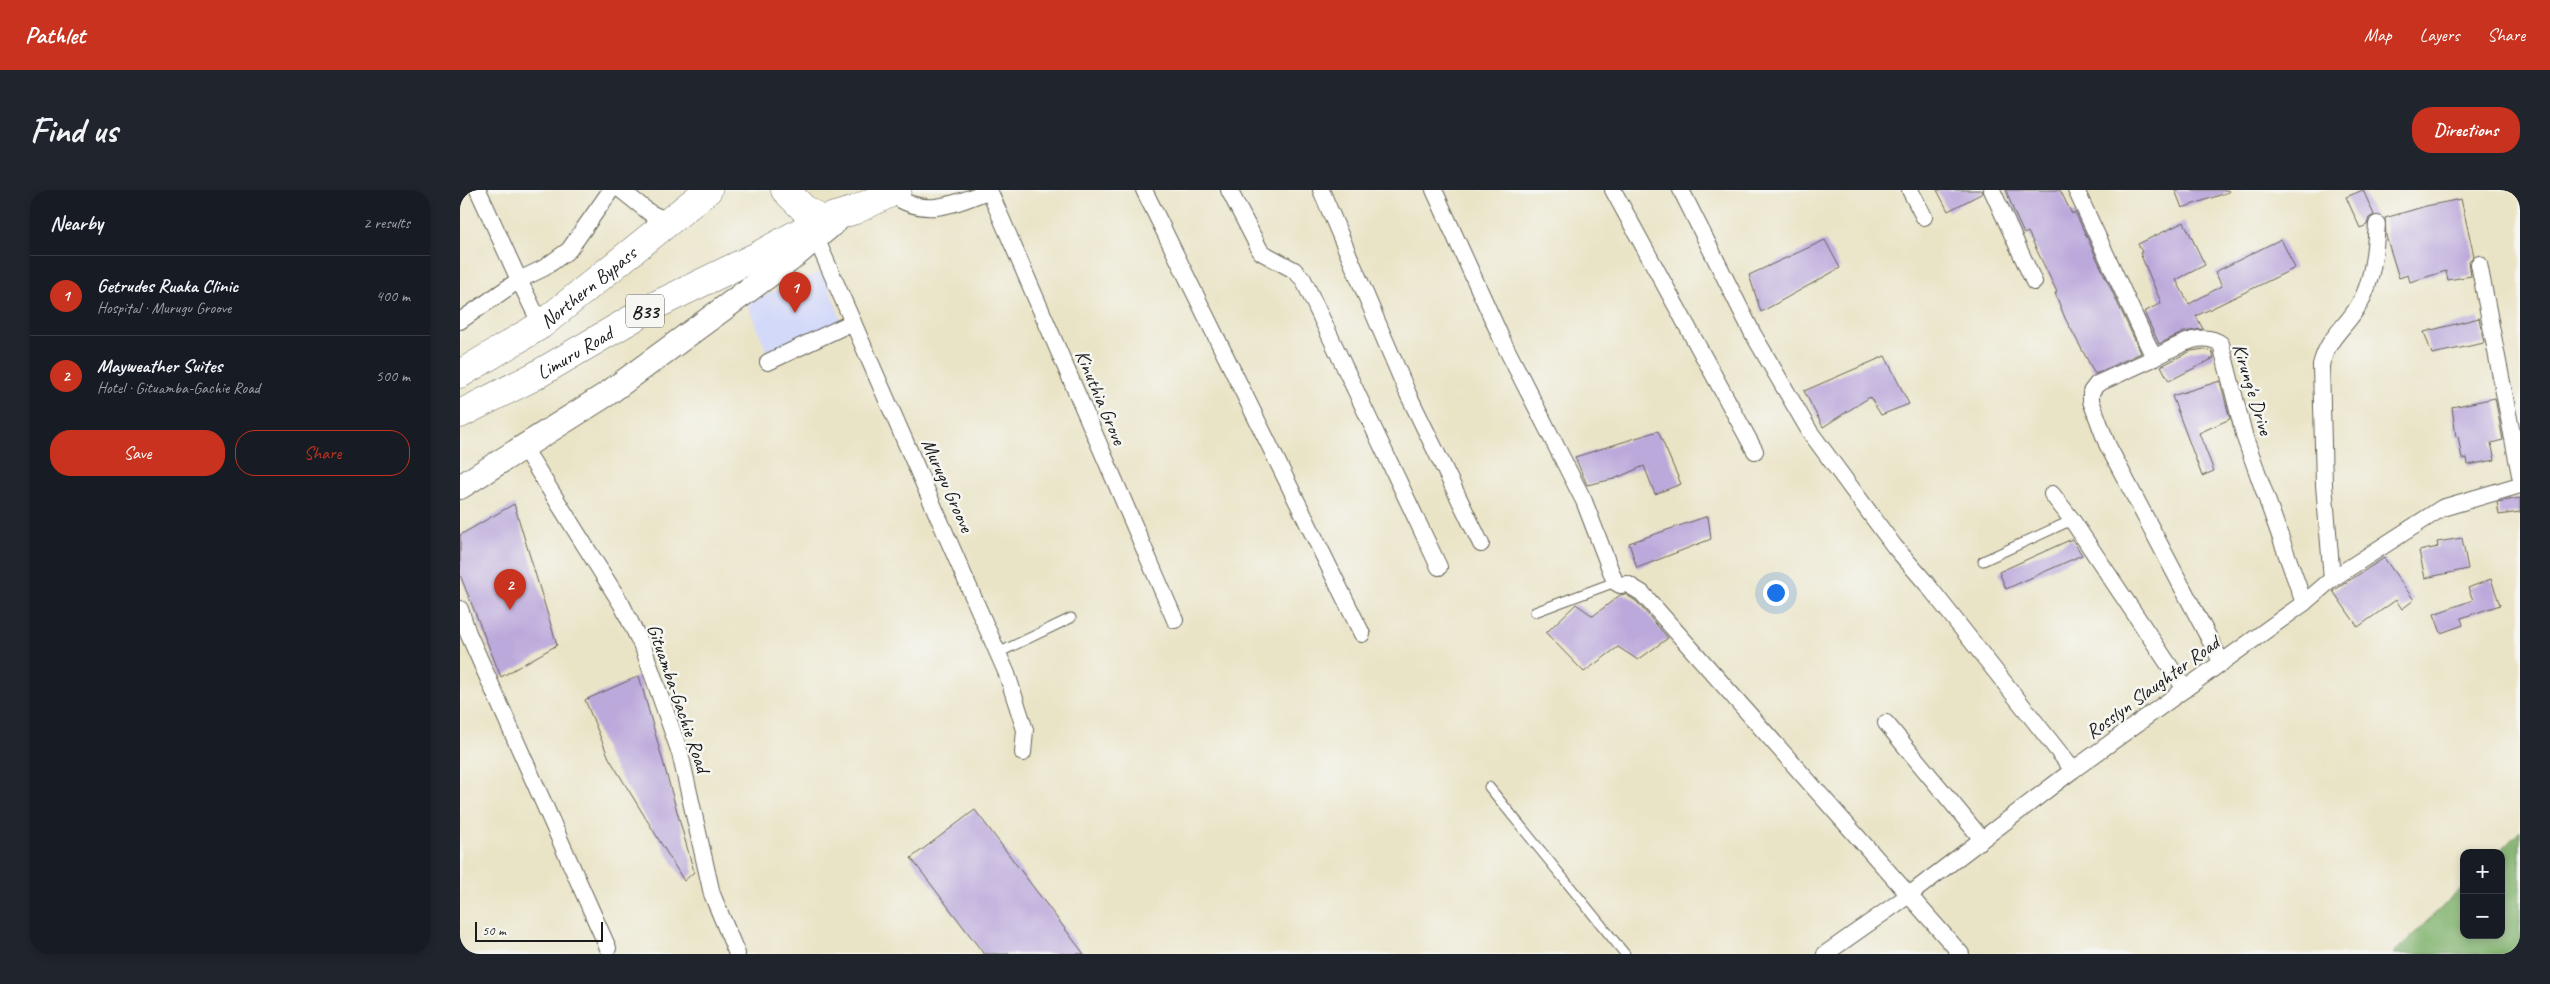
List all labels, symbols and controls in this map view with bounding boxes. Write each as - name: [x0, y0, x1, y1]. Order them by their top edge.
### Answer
- text: Pathlet: [25, 20, 85, 50]
- text: Map: [2364, 24, 2392, 46]
- text: Layers: [2420, 24, 2459, 46]
- text: Share: [2487, 24, 2525, 46]
- button: Directions: [2412, 107, 2520, 153]
- text: Find us: [30, 108, 117, 153]
- text: Nearby: [50, 210, 103, 236]
- text: 2 results: [363, 213, 410, 233]
- street label: Northern Bypass: [535, 240, 643, 334]
- pin: 1: [779, 272, 811, 313]
- text: Getrudes Ruaka Clinic: [97, 274, 238, 298]
- text: 1: [62, 286, 70, 306]
- text: 400 m: [376, 286, 410, 306]
- road number: B33: [626, 294, 664, 328]
- text: Hospital · Murugu Groove: [97, 298, 231, 318]
- street label: Limuru Road: [532, 319, 620, 385]
- street label: Kirung'e Drive: [2227, 340, 2279, 439]
- street label: Kinuthia Grove: [1069, 346, 1132, 450]
- text: Mayweather Suites: [97, 354, 222, 378]
- text: 2: [62, 366, 70, 386]
- text: 500 m: [376, 366, 410, 386]
- text: Hotel · Gituamba-Gachie Road: [97, 378, 260, 398]
- button: Save: [50, 430, 225, 476]
- button: Share: [235, 430, 410, 476]
- street label: Murugu Groove: [916, 435, 980, 537]
- pin: 2: [494, 569, 526, 610]
- your location: [1763, 580, 1789, 606]
- street label: Gituamba-Gachie Road: [641, 621, 717, 779]
- street label: Rosslyn Slaughter Road: [2080, 629, 2227, 744]
- map controls: [2460, 849, 2505, 939]
- button: +: [2460, 849, 2505, 894]
- button: −: [2460, 894, 2505, 939]
- scale bar: [475, 919, 602, 942]
- text: 50 m: [482, 922, 506, 939]

